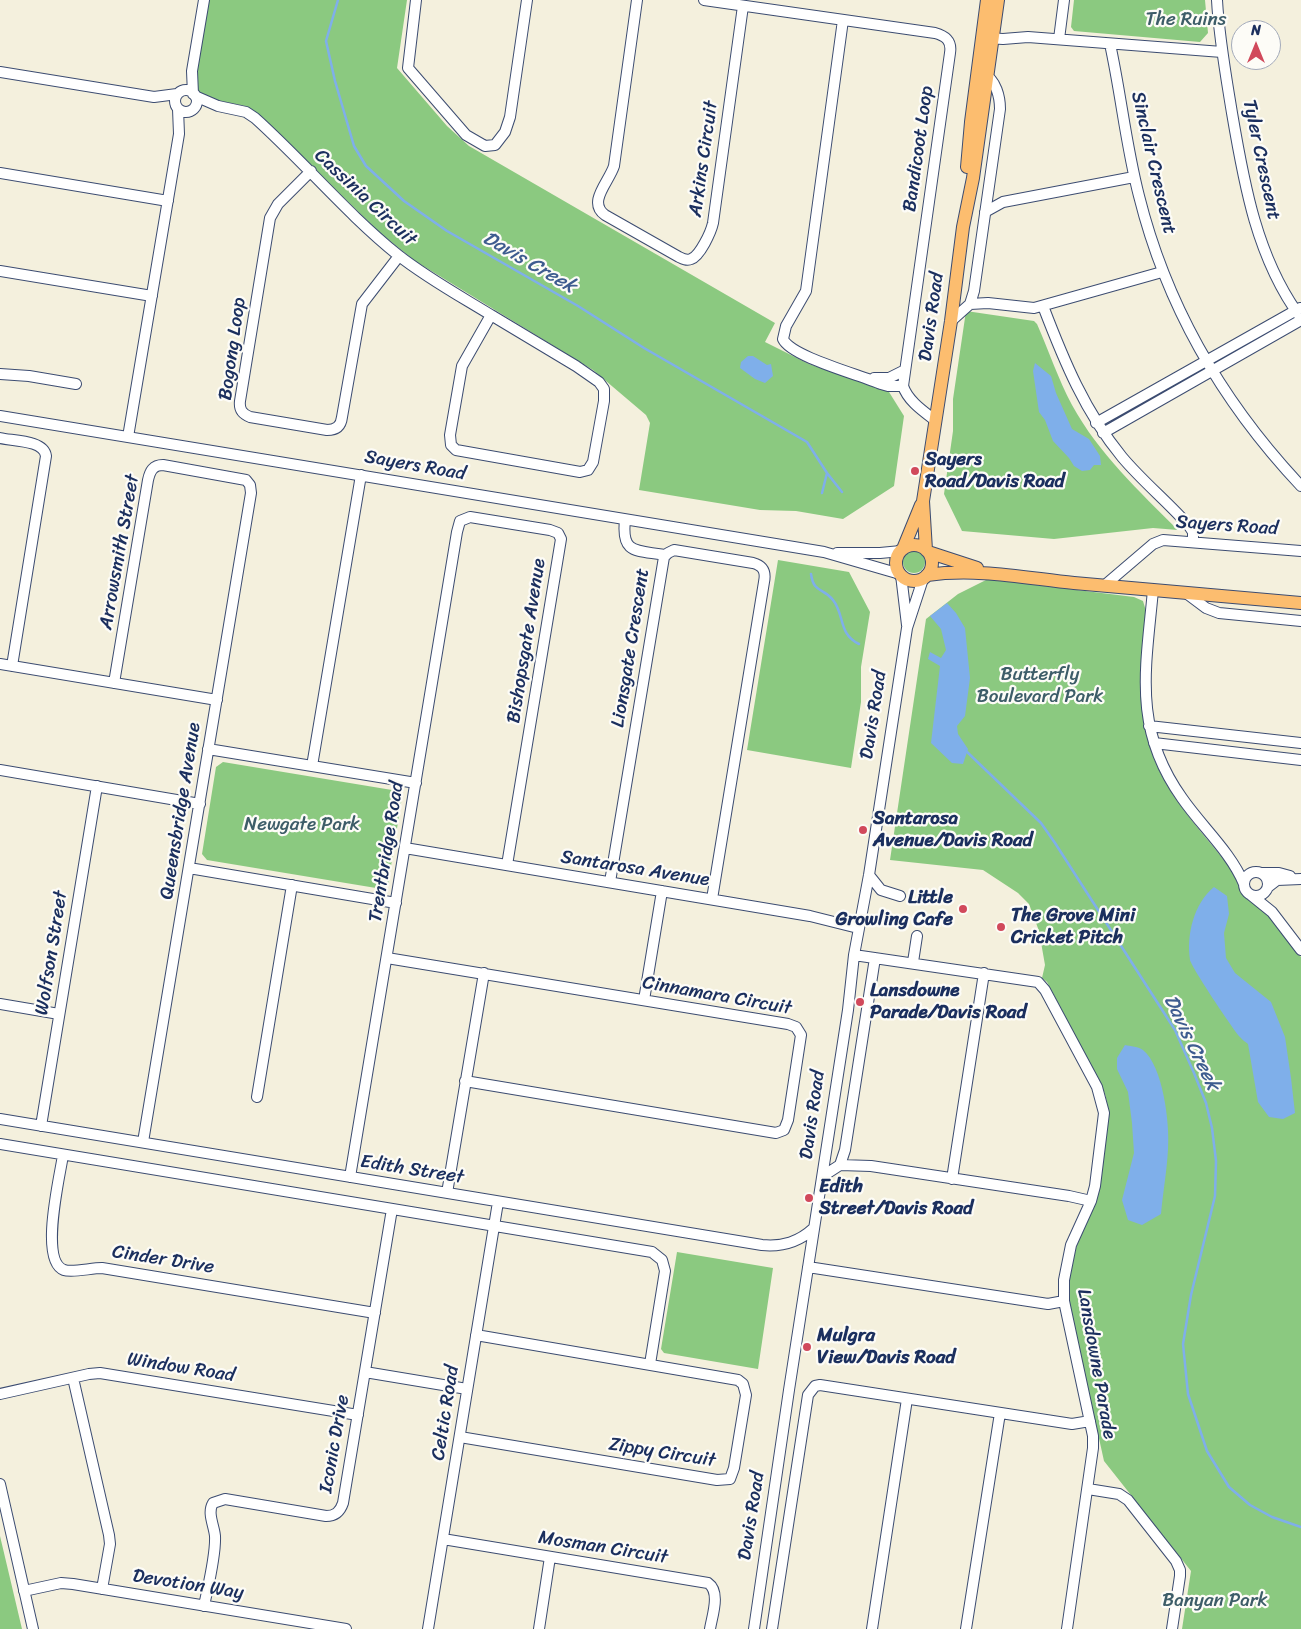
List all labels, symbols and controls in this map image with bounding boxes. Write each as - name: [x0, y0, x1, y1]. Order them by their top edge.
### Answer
- park label: The Ruins: [1145, 9, 1227, 31]
- text: N: [1251, 18, 1261, 43]
- north arrow: [1231, 20, 1281, 70]
- street label: Bandicoot Loop: [899, 85, 939, 213]
- street label: Sinclair Crescent: [1125, 89, 1181, 237]
- street label: Tyler Crescent: [1237, 98, 1285, 222]
- street label: Arkins Circuit: [685, 99, 723, 219]
- street label: Cassinia Circuit: [309, 145, 421, 251]
- water label: Davis Creek: [478, 227, 580, 299]
- street label: Davis Road: [914, 271, 950, 363]
- street label: Bogong Loop: [214, 296, 252, 402]
- street label: Sayers Road: [363, 446, 467, 486]
- place label: Sayers Road/Davis Road: [925, 449, 1065, 493]
- marker: Sayers Road/Davis Road: [909, 465, 921, 477]
- street label: Arrowsmith Street: [95, 473, 145, 631]
- street label: Sayers Road: [1175, 511, 1279, 541]
- street label: Bishopsgate Avenue: [503, 557, 551, 725]
- street label: Lionsgate Crescent: [607, 567, 655, 729]
- park label: Butterfly Boulevard Park: [977, 664, 1103, 708]
- street label: Davis Road: [856, 669, 892, 761]
- street label: Queensbridge Avenue: [156, 721, 206, 901]
- street label: Trentbridge Road: [365, 780, 409, 924]
- place label: Santarosa Avenue/Davis Road: [873, 808, 1032, 852]
- park label: Newgate Park: [244, 814, 360, 836]
- marker: Santarosa Avenue/Davis Road: [857, 824, 869, 836]
- street label: Santarosa Avenue: [559, 846, 711, 892]
- place label: Little Growling Cafe: [836, 887, 953, 931]
- street label: Wolfson Street: [31, 889, 73, 1017]
- marker: Little Growling Cafe: [957, 903, 969, 915]
- place label: The Grove Mini Cricket Pitch: [1011, 905, 1135, 949]
- marker: The Grove Mini Cricket Pitch: [995, 921, 1007, 933]
- street label: Cinnamara Circuit: [641, 972, 793, 1020]
- place label: Lansdowne Parade/Davis Road: [870, 980, 1026, 1024]
- water label: Davis Creek: [1158, 991, 1224, 1095]
- marker: Lansdowne Parade/Davis Road: [854, 996, 866, 1008]
- street label: Davis Road: [795, 1069, 831, 1161]
- street label: Edith Street: [359, 1151, 465, 1189]
- place label: Edith Street/Davis Road: [819, 1176, 973, 1220]
- marker: Edith Street/Davis Road: [803, 1192, 815, 1204]
- street label: Cinder Drive: [110, 1241, 216, 1279]
- street label: Lansdowne Parade: [1072, 1287, 1120, 1441]
- place label: Mulgra View/Davis Road: [817, 1325, 955, 1369]
- marker: Mulgra View/Davis Road: [801, 1341, 813, 1353]
- street label: Window Road: [126, 1348, 236, 1388]
- street label: Celtic Road: [427, 1364, 465, 1462]
- street label: Iconic Drive: [315, 1393, 355, 1495]
- street label: Zippy Circuit: [607, 1433, 717, 1473]
- street label: Davis Road: [734, 1470, 770, 1562]
- street label: Mosman Circuit: [537, 1527, 669, 1569]
- street label: Devotion Way: [131, 1565, 245, 1605]
- park label: Banyan Park: [1162, 1590, 1268, 1612]

